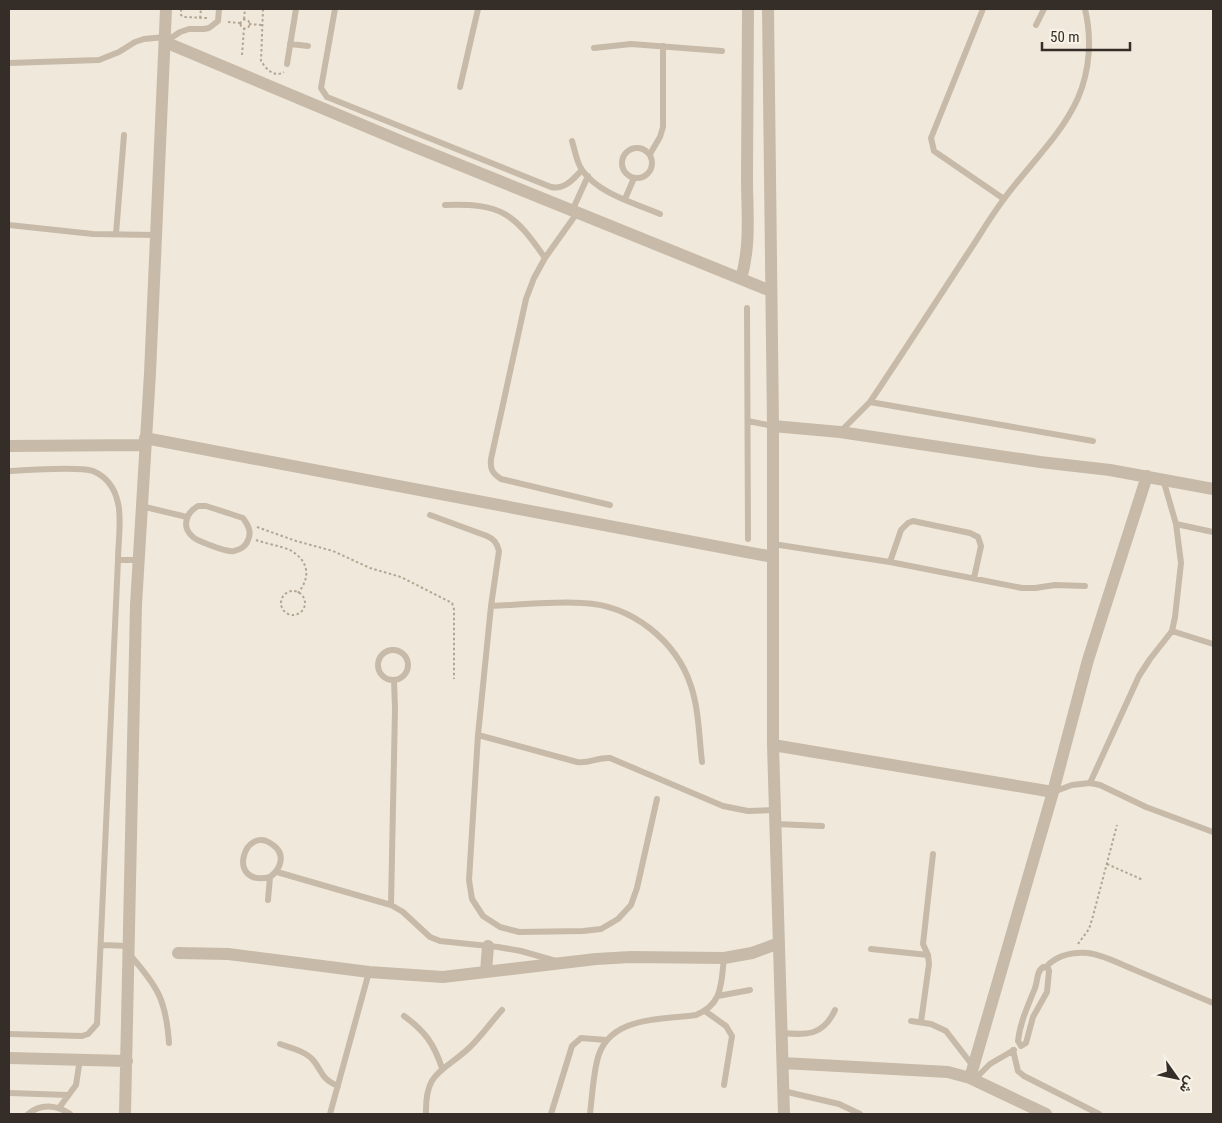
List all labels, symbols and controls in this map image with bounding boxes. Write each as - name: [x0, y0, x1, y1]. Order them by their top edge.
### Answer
- scale bar: [1042, 20, 1130, 52]
- text: 50 m: [1050, 28, 1080, 46]
- north arrow: [1152, 1053, 1202, 1103]
- text: ش: [1176, 1073, 1199, 1097]

